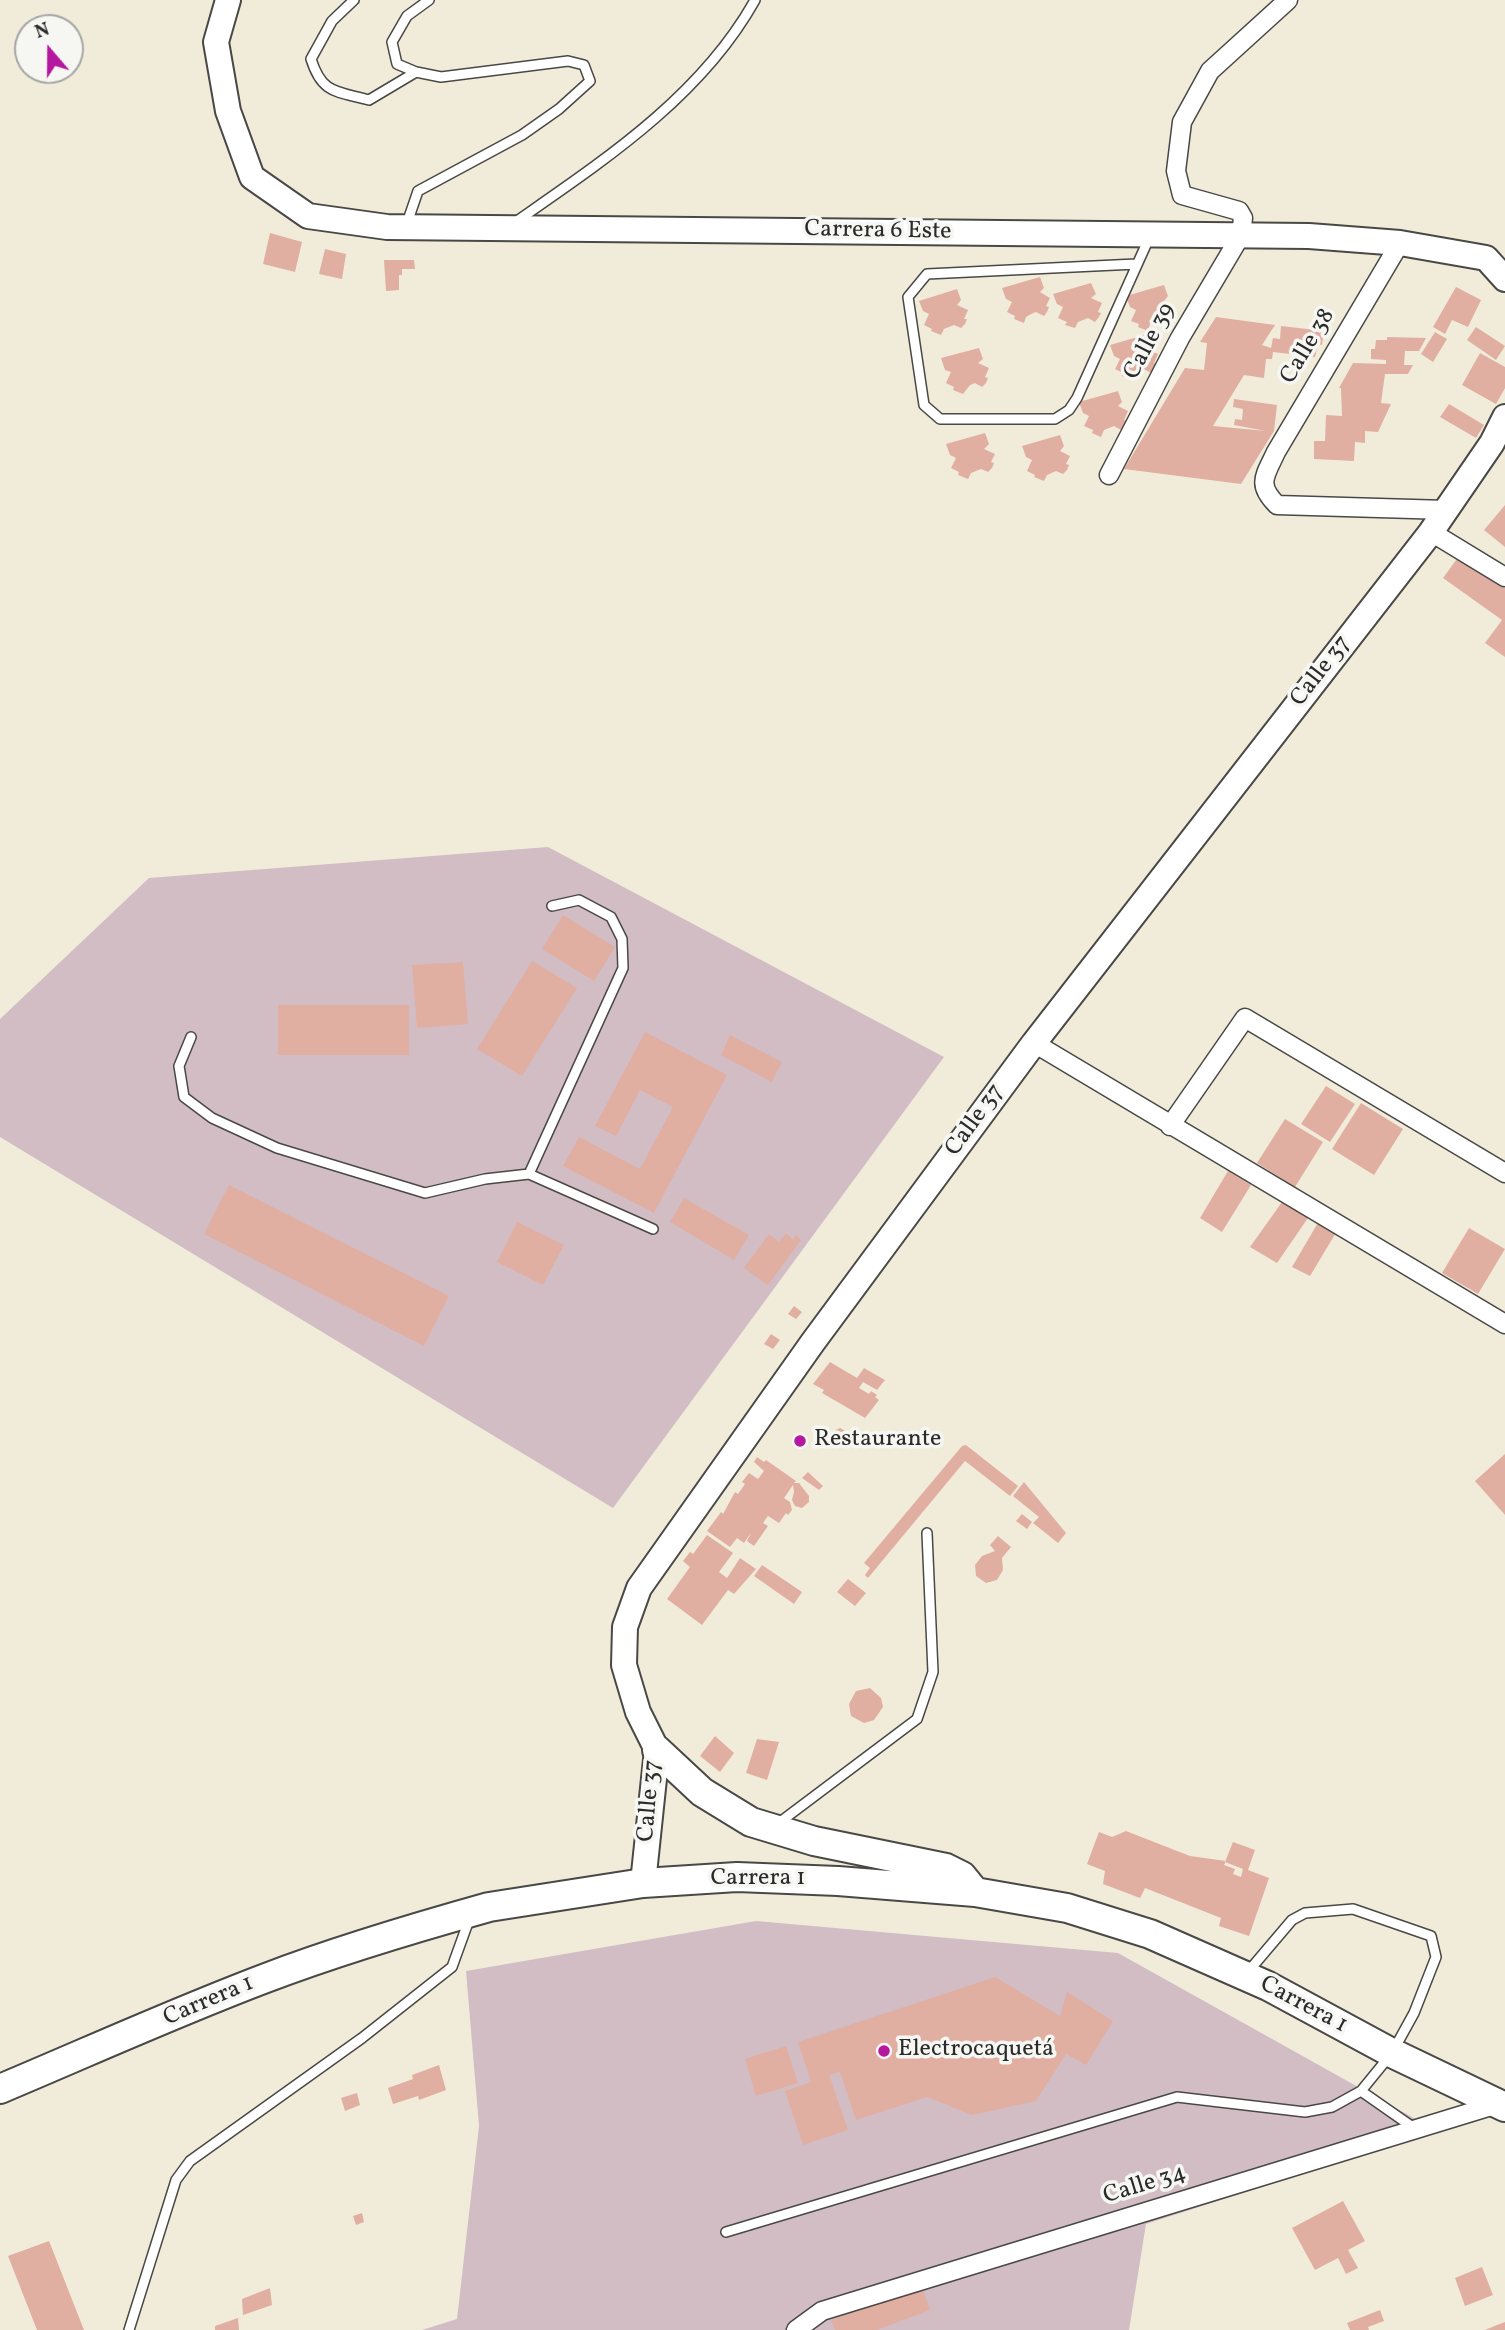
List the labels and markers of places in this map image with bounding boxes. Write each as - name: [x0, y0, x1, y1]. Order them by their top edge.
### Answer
- place label: Restaurante: [814, 1427, 941, 1455]
- marker: Restaurante: [792, 1433, 808, 1449]
- place label: Electrocaquetá: [898, 2037, 1054, 2065]
- marker: Electrocaquetá: [876, 2043, 892, 2059]

